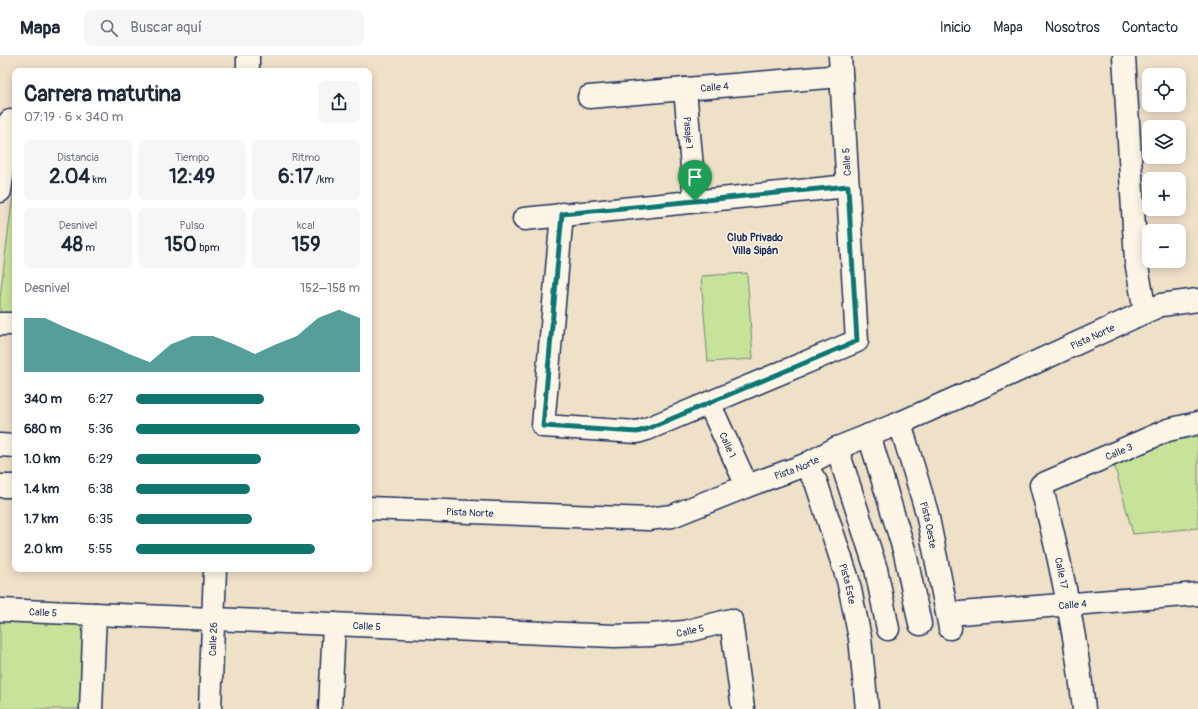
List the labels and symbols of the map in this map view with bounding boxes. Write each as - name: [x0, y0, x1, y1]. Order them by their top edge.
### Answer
- street label: Calle 4: [700, 80, 730, 95]
- street label: Pasaje 1: [681, 116, 695, 150]
- street label: Calle 5: [840, 147, 854, 176]
- pin: [678, 160, 712, 201]
- district label: Club Privado Villa Sipán: [727, 231, 783, 257]
- street label: Pista Norte: [1069, 322, 1117, 352]
- street label: Calle 1: [716, 431, 738, 460]
- street label: Calle 3: [1104, 441, 1135, 463]
- street label: Pista Norte: [773, 454, 821, 483]
- street label: Pista Oeste: [917, 500, 939, 549]
- street label: Pista Norte: [446, 506, 494, 520]
- street label: Calle 17: [1052, 556, 1070, 591]
- street label: Pista Este: [836, 562, 858, 605]
- street label: Calle 4: [1058, 598, 1088, 612]
- street label: Calle 5: [29, 606, 57, 619]
- street label: Calle 5: [352, 620, 381, 633]
- street label: Calle 26: [207, 622, 220, 656]
- street label: Calle 5: [676, 622, 705, 640]

